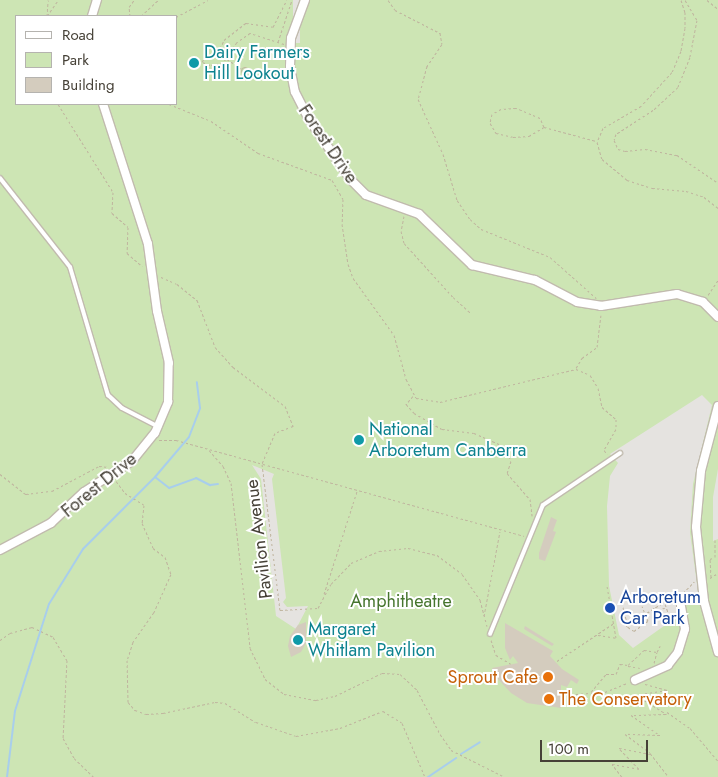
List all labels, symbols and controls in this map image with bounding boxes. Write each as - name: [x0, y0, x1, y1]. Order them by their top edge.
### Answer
- legend: [15, 15, 178, 105]
- text: Road: [62, 24, 94, 46]
- place label: Dairy Farmers Hill Lookout: [204, 42, 310, 84]
- text: Park: [62, 49, 89, 71]
- marker: Dairy Farmers Hill Lookout: [188, 57, 200, 69]
- text: Building: [62, 74, 114, 96]
- street label: Forest Drive: [294, 100, 362, 188]
- place label: National Arboretum Canberra: [369, 419, 526, 462]
- marker: National Arboretum Canberra: [353, 434, 365, 446]
- street label: Forest Drive: [57, 448, 141, 522]
- street label: Pavilion Avenue: [241, 478, 277, 600]
- place label: Arboretum Car Park: [620, 587, 701, 630]
- park label: Amphitheatre: [350, 590, 452, 612]
- marker: Arboretum Car Park: [604, 602, 616, 614]
- place label: Margaret Whitlam Pavilion: [308, 619, 435, 662]
- marker: Margaret Whitlam Pavilion: [292, 634, 304, 646]
- place label: Sprout Cafe: [448, 666, 538, 688]
- marker: Sprout Cafe: [542, 671, 554, 683]
- place label: The Conservatory: [559, 688, 692, 710]
- marker: The Conservatory: [543, 693, 555, 705]
- scale bar: [543, 730, 650, 762]
- text: 100 m: [548, 738, 589, 760]

